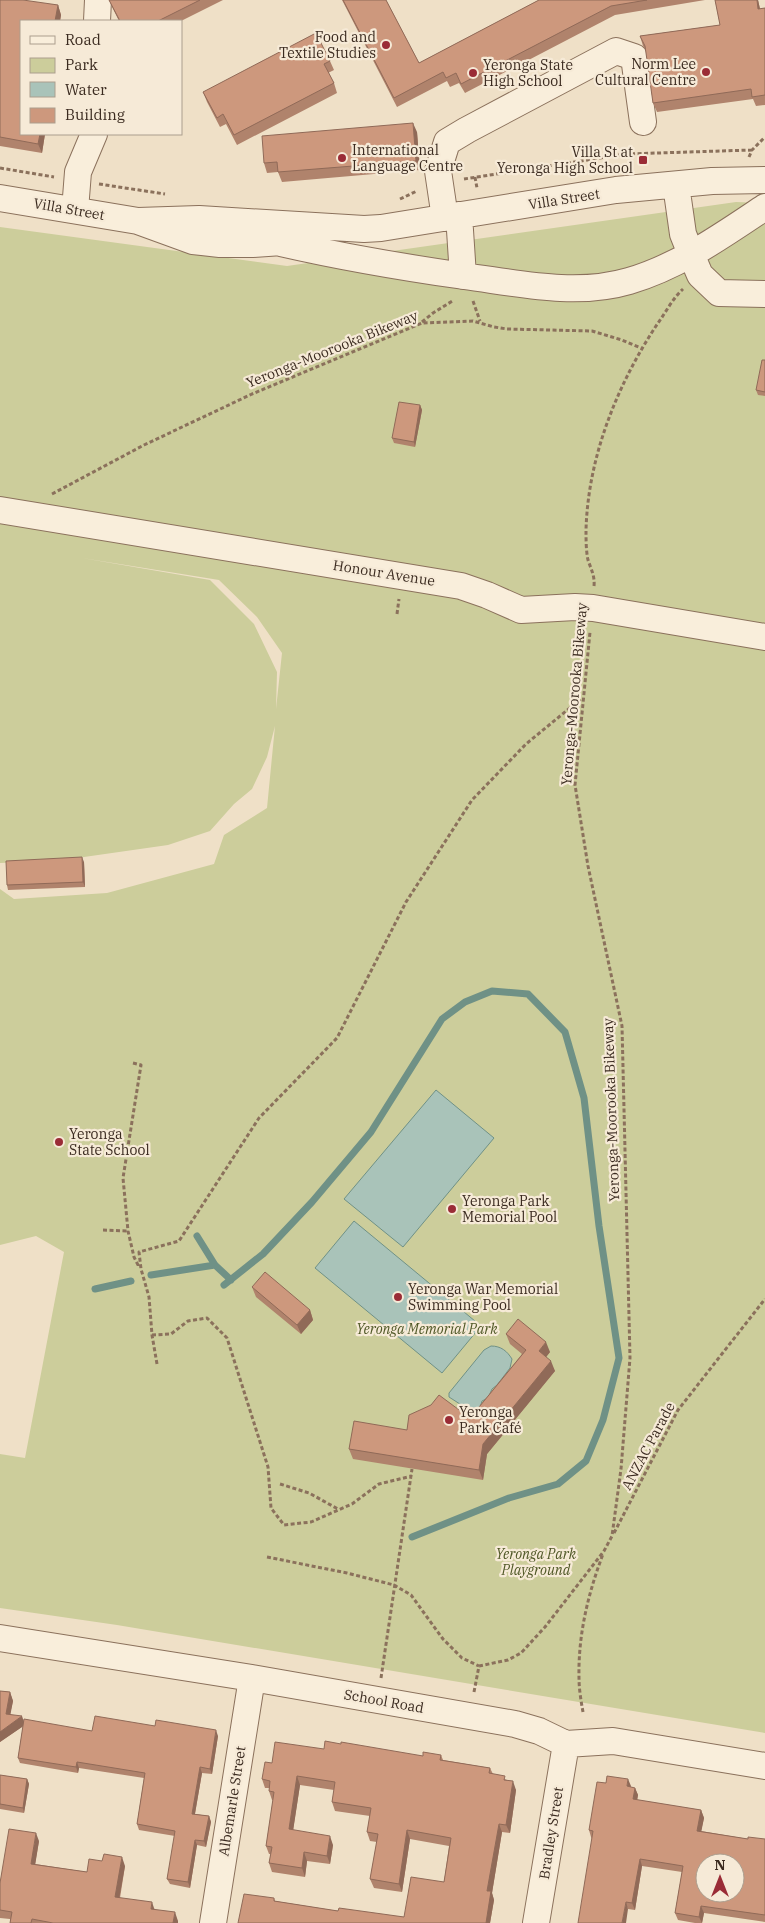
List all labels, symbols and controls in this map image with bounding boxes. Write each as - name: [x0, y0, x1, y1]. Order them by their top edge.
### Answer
- legend: [20, 20, 182, 135]
- place label: Food and Textile Studies: [279, 28, 376, 62]
- text: Road: [65, 30, 101, 49]
- marker: Food and Textile Studies: [380, 39, 392, 51]
- text: Park: [65, 55, 98, 74]
- place label: Norm Lee Cultural Centre: [595, 55, 696, 89]
- place label: Yeronga State High School: [483, 56, 573, 90]
- marker: Norm Lee Cultural Centre: [700, 66, 712, 78]
- marker: Yeronga State High School: [467, 67, 479, 79]
- text: Water: [65, 80, 107, 99]
- text: Building: [65, 105, 125, 124]
- place label: International Language Centre: [352, 141, 463, 175]
- place label: Villa St at Yeronga High School: [497, 143, 633, 177]
- marker: International Language Centre: [336, 152, 348, 164]
- marker: Villa St at Yeronga High School: [637, 154, 649, 166]
- street label: Villa Street: [527, 184, 601, 214]
- street label: Villa Street: [32, 194, 106, 224]
- street label: Yeronga-Moorooka Bikeway: [244, 306, 421, 392]
- street label: Honour Avenue: [332, 556, 436, 590]
- street label: Yeronga-Moorooka Bikeway: [557, 601, 591, 786]
- street label: Yeronga-Moorooka Bikeway: [599, 1017, 623, 1202]
- place label: Yeronga State School: [69, 1125, 150, 1159]
- marker: Yeronga State School: [53, 1136, 65, 1148]
- place label: Yeronga Park Memorial Pool: [462, 1192, 557, 1226]
- marker: Yeronga Park Memorial Pool: [446, 1203, 458, 1215]
- place label: Yeronga War Memorial Swimming Pool: [408, 1280, 558, 1314]
- marker: Yeronga War Memorial Swimming Pool: [392, 1291, 404, 1303]
- park label: Yeronga Memorial Park: [356, 1320, 498, 1338]
- street label: ANZAC Parade: [617, 1399, 679, 1493]
- place label: Yeronga Park Café: [459, 1403, 522, 1437]
- marker: Yeronga Park Café: [443, 1414, 455, 1426]
- park label: Yeronga Park Playground: [496, 1545, 577, 1579]
- street label: School Road: [343, 1685, 426, 1717]
- street label: Albemarle Street: [214, 1745, 250, 1857]
- street label: Bradley Street: [535, 1785, 567, 1881]
- north arrow: [695, 1853, 745, 1903]
- text: N: [714, 1856, 726, 1874]

